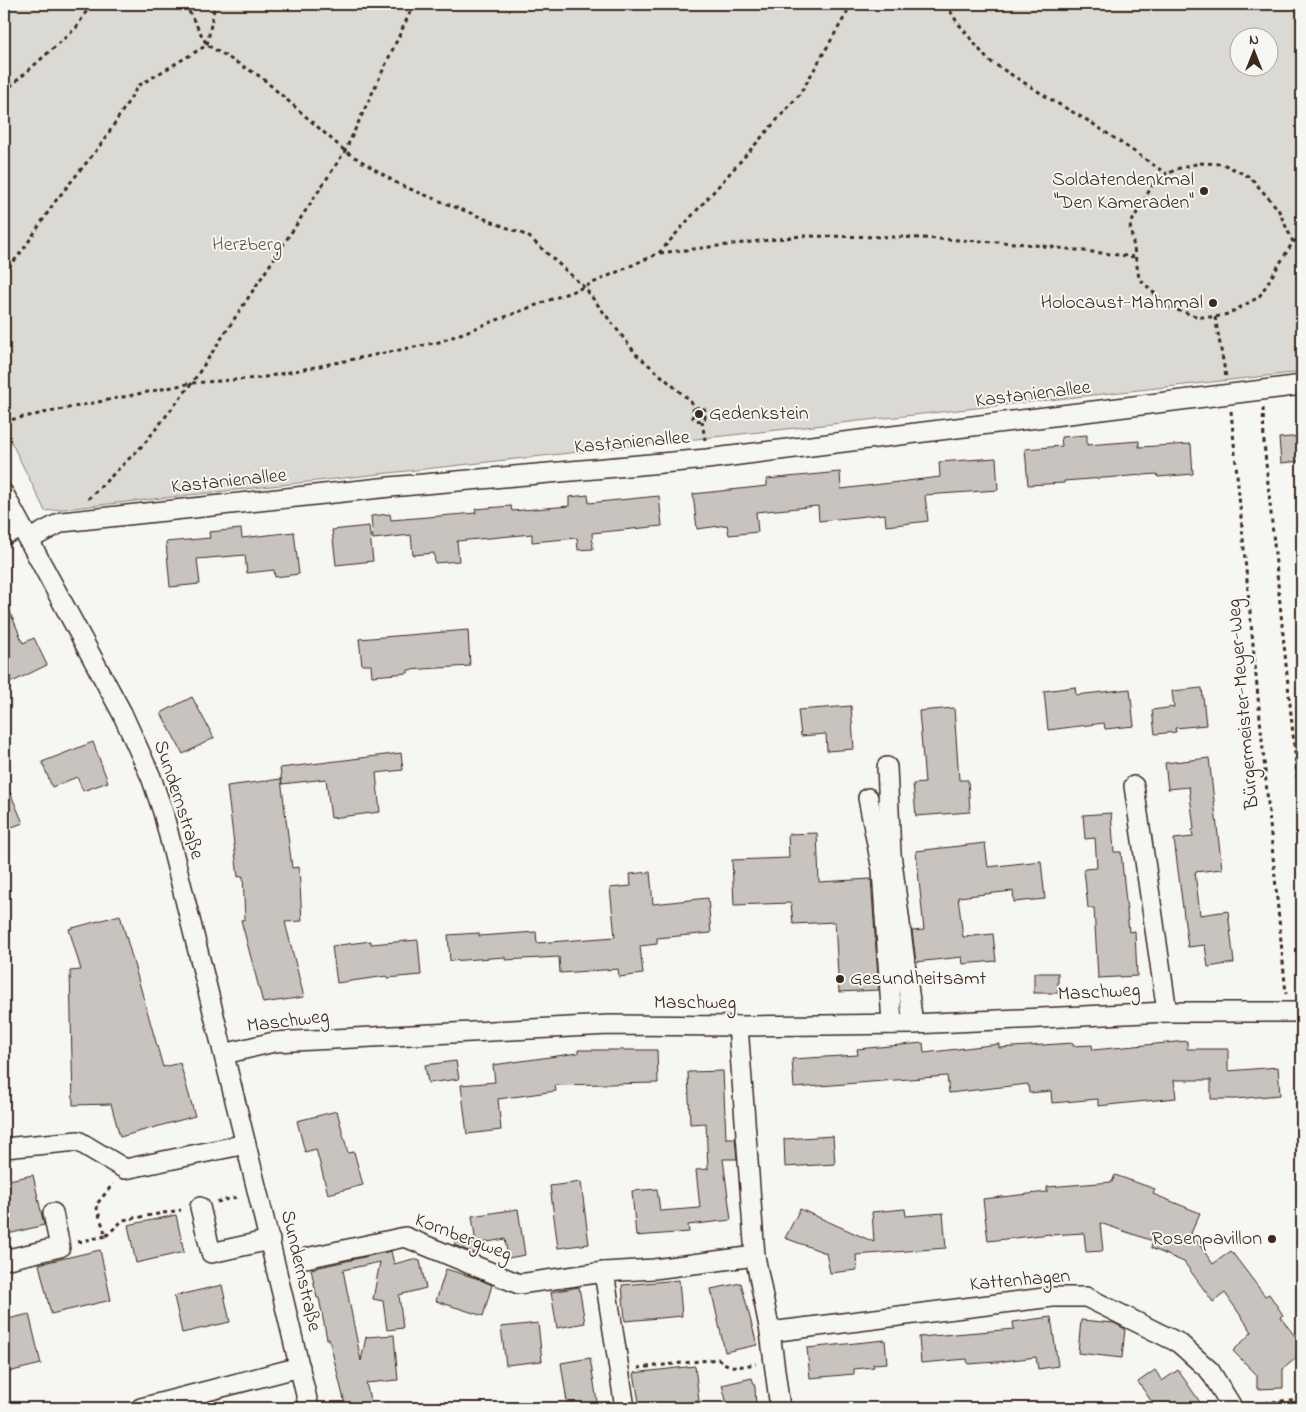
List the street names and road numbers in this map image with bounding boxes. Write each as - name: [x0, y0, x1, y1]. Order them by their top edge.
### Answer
- street label: Kastanienallee: [974, 374, 1092, 416]
- street label: Kastanienallee: [573, 424, 691, 462]
- street label: Kastanienallee: [170, 462, 288, 502]
- street label: Bürgermeister-Meyer-Weg: [1220, 597, 1269, 811]
- street label: Sundernstraße: [145, 737, 211, 863]
- street label: Maschweg: [1057, 976, 1141, 1011]
- street label: Maschweg: [654, 989, 736, 1019]
- street label: Maschweg: [245, 1003, 331, 1042]
- street label: Kornbergweg: [410, 1206, 516, 1271]
- street label: Sundernstraße: [272, 1207, 328, 1335]
- street label: Kattenhagen: [968, 1262, 1072, 1301]

